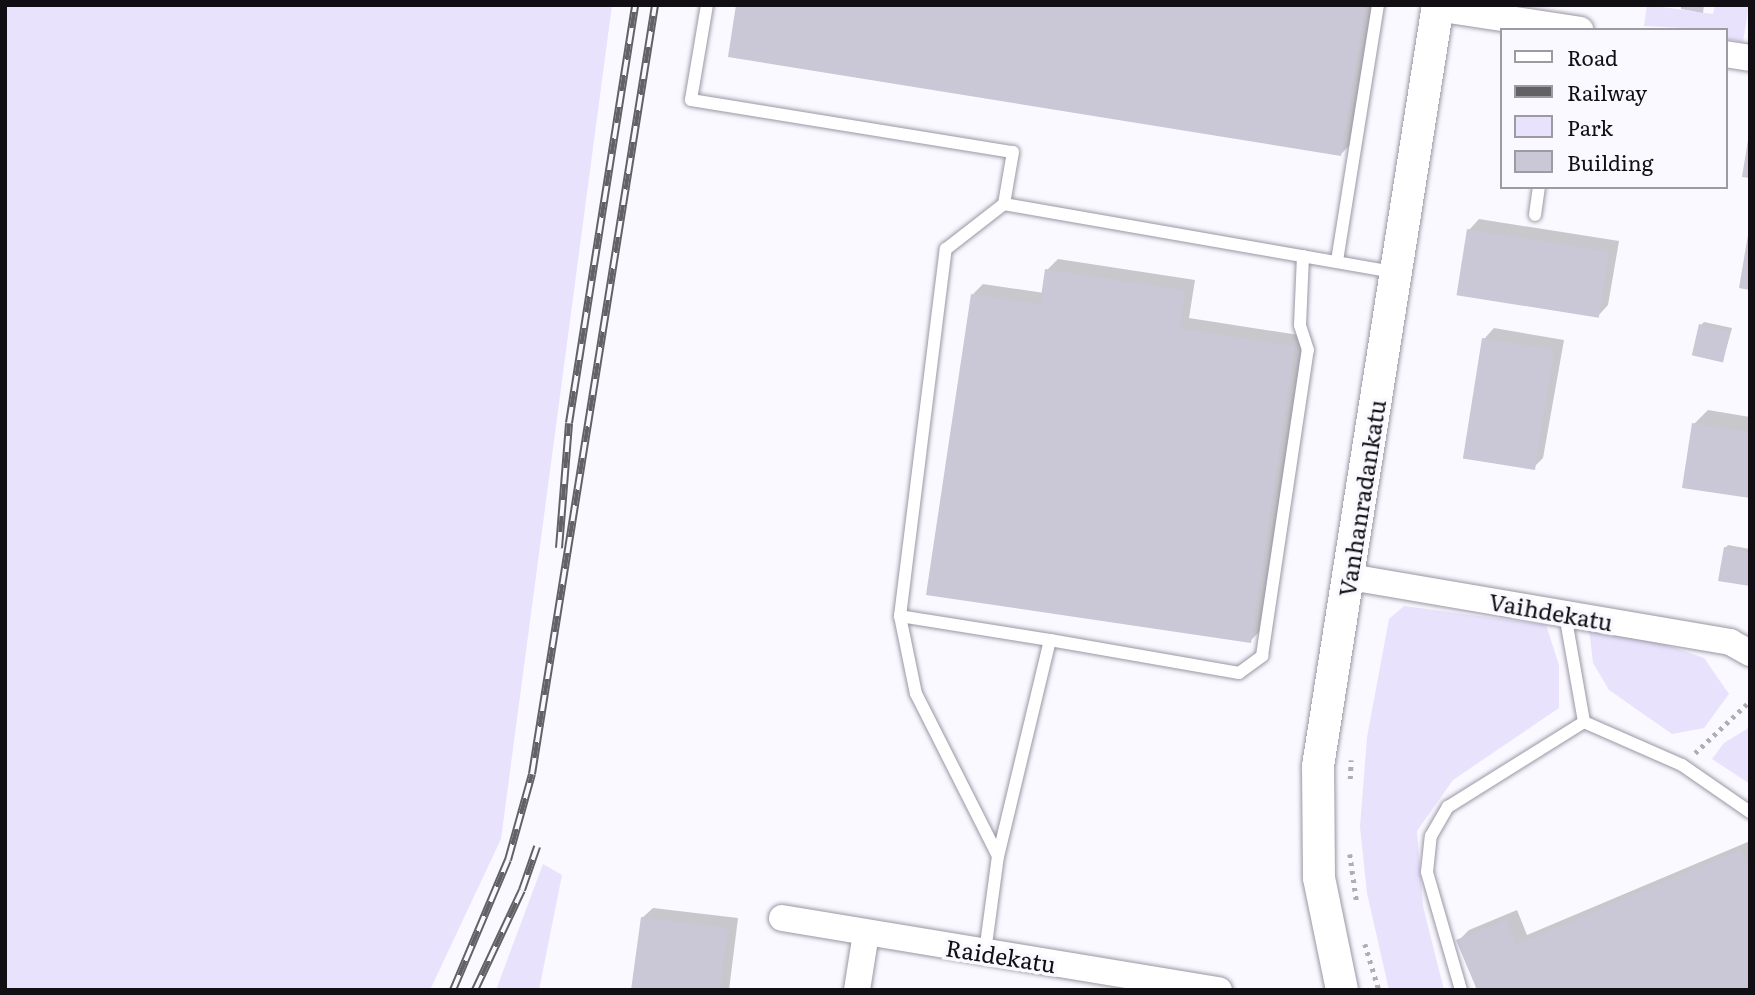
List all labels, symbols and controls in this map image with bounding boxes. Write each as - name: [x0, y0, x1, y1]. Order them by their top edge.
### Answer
- legend: [1500, 28, 1727, 189]
- text: Road: [1567, 41, 1618, 72]
- text: Railway: [1567, 76, 1647, 107]
- text: Park: [1567, 111, 1613, 142]
- text: Building: [1567, 146, 1653, 177]
- street label: Vanhanradankatu: [1332, 398, 1390, 598]
- street label: Vaihdekatu: [1487, 587, 1615, 635]
- street label: Raidekatu: [944, 933, 1058, 977]

